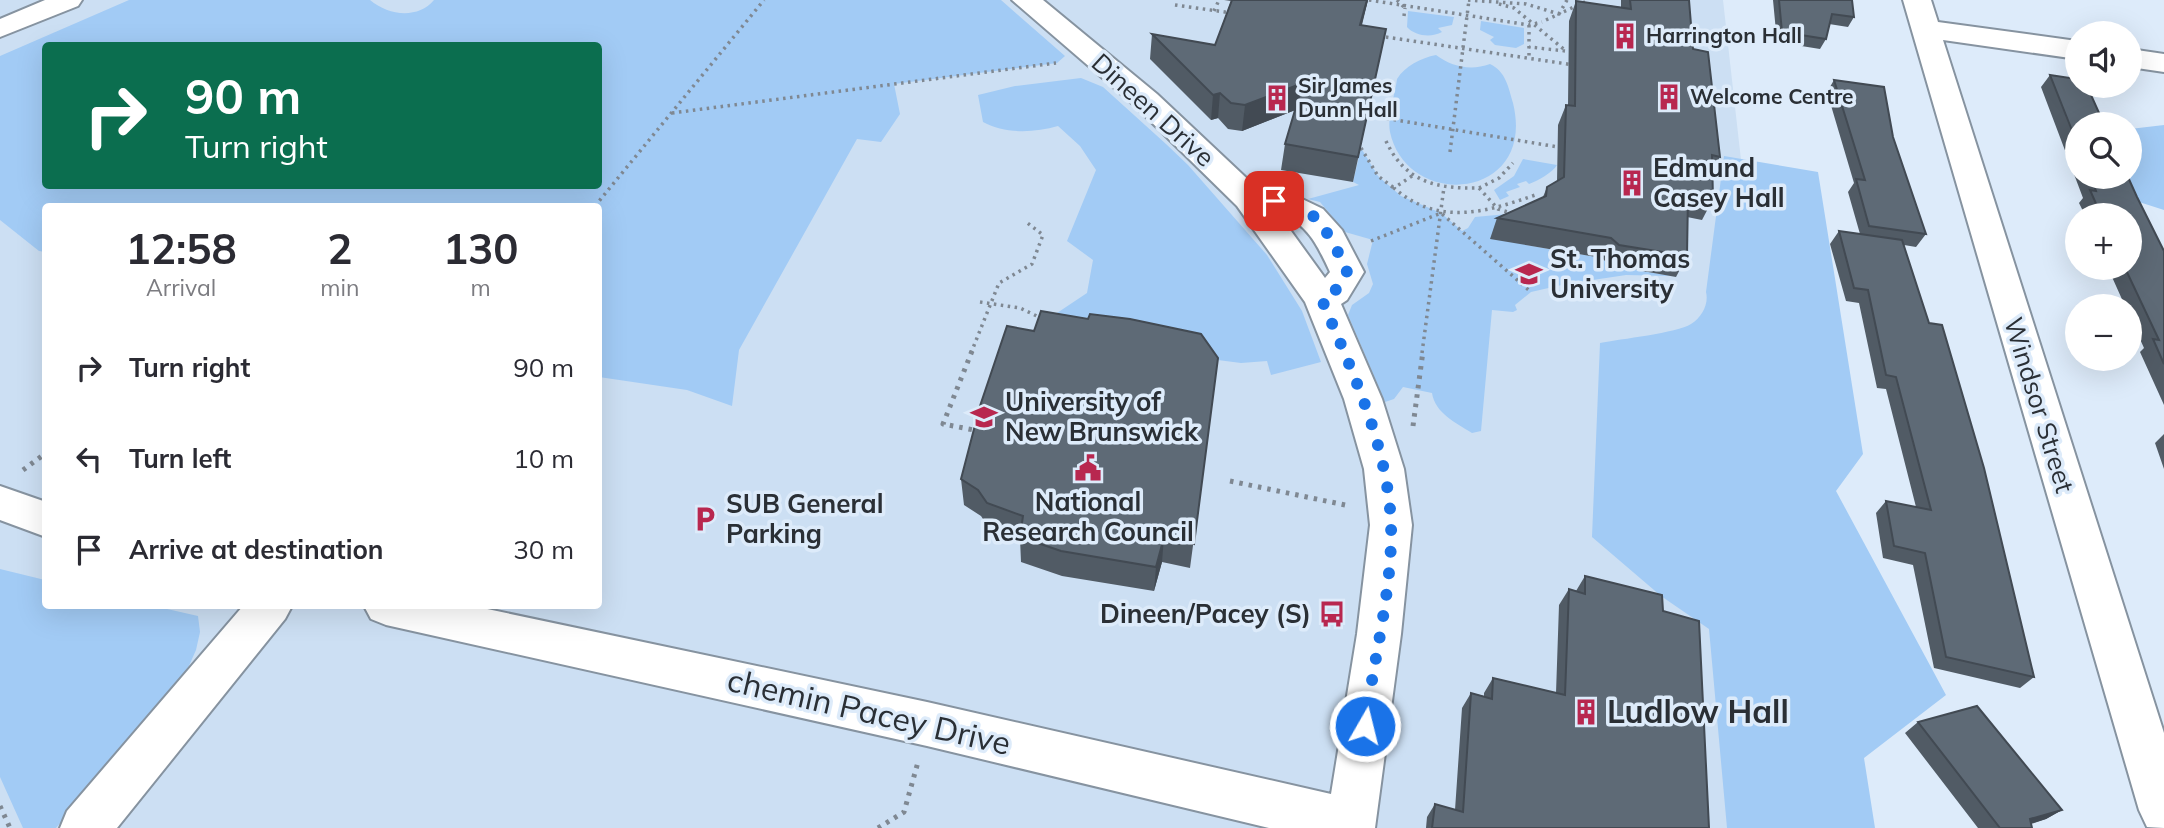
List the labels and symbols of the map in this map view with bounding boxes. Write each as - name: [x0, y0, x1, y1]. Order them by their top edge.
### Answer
- building icon: Harrington Hall: [1610, 21, 1640, 51]
- place label: Harrington Hall: [1646, 22, 1802, 48]
- street label: Dineen Drive: [1085, 46, 1222, 173]
- place label: Sir James Dunn Hall: [1298, 72, 1398, 122]
- building icon: Welcome Centre: [1654, 82, 1684, 112]
- building icon: Sir James Dunn Hall: [1262, 83, 1292, 113]
- place label: Welcome Centre: [1690, 83, 1854, 109]
- place label: Edmund Casey Hall: [1653, 151, 1785, 214]
- building icon: Edmund Casey Hall: [1617, 168, 1647, 198]
- pin: [1244, 171, 1304, 231]
- place label: St. Thomas University: [1550, 242, 1690, 305]
- school or university icon: St. Thomas University: [1514, 259, 1544, 289]
- street label: Windsor Street: [1997, 313, 2082, 497]
- place label: University of New Brunswick: [1005, 385, 1199, 448]
- school or university icon: University of New Brunswick: [969, 402, 999, 432]
- public building icon: National Research Council: [1073, 453, 1103, 483]
- place label: National Research Council: [982, 485, 1194, 548]
- place label: SUB General Parking: [726, 487, 883, 550]
- parking icon: SUB General Parking: [690, 504, 720, 534]
- place label: Dineen/Pacey (S): [1100, 597, 1311, 630]
- bus stop icon: Dineen/Pacey (S): [1317, 599, 1347, 629]
- street label: chemin Pacey Drive: [724, 659, 1015, 763]
- position arrow: [1328, 689, 1402, 763]
- place label: Ludlow Hall: [1607, 691, 1789, 731]
- building icon: Ludlow Hall: [1571, 697, 1601, 727]

